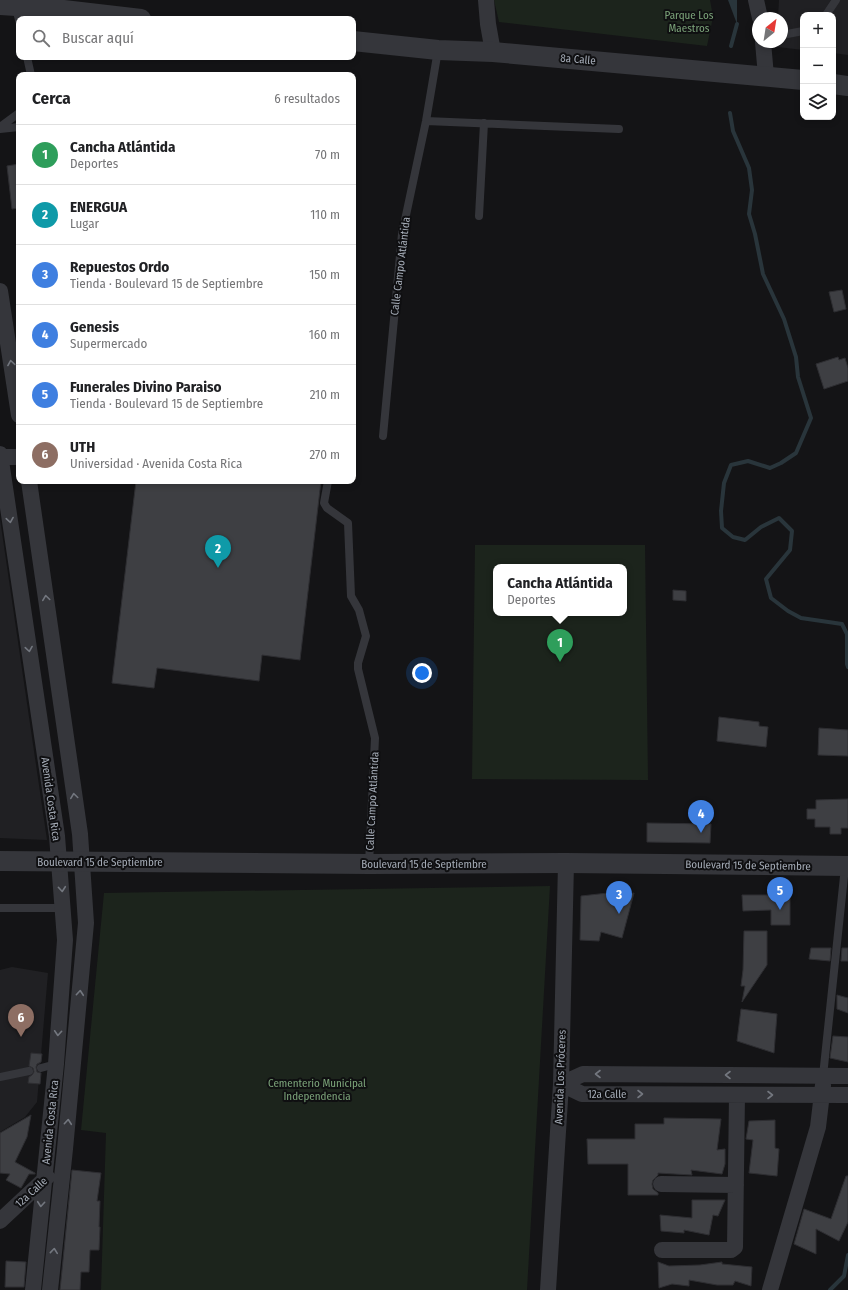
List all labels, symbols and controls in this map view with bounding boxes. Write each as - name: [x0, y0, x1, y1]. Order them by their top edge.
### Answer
- park label: Parque Los Maestros: [665, 9, 714, 35]
- north arrow: [752, 12, 788, 48]
- map controls: [800, 12, 836, 120]
- button: +: [800, 12, 836, 48]
- search box: [16, 16, 356, 60]
- icon: search: [30, 27, 52, 49]
- text: Buscar aquí: [62, 29, 134, 47]
- button: −: [800, 48, 836, 84]
- street label: 8a Calle: [560, 51, 596, 68]
- button: layers: [800, 84, 836, 120]
- text: Cerca: [32, 88, 71, 109]
- text: 6 resultados: [274, 91, 340, 106]
- text: Cancha Atlántida: [70, 138, 175, 156]
- text: 1: [42, 147, 48, 162]
- text: 70 m: [315, 147, 340, 162]
- text: Deportes: [70, 156, 118, 171]
- text: ENERGUA: [70, 198, 127, 216]
- text: 2: [42, 207, 48, 222]
- text: 110 m: [310, 207, 340, 222]
- text: Lugar: [70, 216, 99, 231]
- street label: Calle Campo Atlántida: [388, 216, 413, 316]
- text: Repuestos Ordo: [70, 258, 169, 276]
- text: 3: [42, 267, 48, 282]
- text: 150 m: [309, 267, 340, 282]
- text: Tienda · Boulevard 15 de Septiembre: [70, 276, 263, 291]
- text: Genesis: [70, 318, 119, 336]
- text: 4: [42, 327, 48, 342]
- text: 160 m: [309, 327, 340, 342]
- text: Supermercado: [70, 336, 147, 351]
- one-way arrow: [7, 359, 16, 366]
- text: Funerales Divino Paraiso: [70, 378, 222, 396]
- text: 5: [42, 387, 48, 402]
- text: 210 m: [310, 387, 340, 402]
- text: Tienda · Boulevard 15 de Septiembre: [70, 396, 263, 411]
- text: UTH: [70, 438, 95, 456]
- text: 6: [42, 447, 48, 462]
- text: 270 m: [309, 447, 340, 462]
- text: Universidad · Avenida Costa Rica: [70, 456, 242, 471]
- one-way arrow: [5, 517, 14, 523]
- pin: 2: [205, 535, 231, 568]
- popup: [493, 564, 627, 616]
- text: Cancha Atlántida: [507, 574, 613, 592]
- text: Deportes: [507, 592, 556, 607]
- one-way arrow: [42, 595, 51, 601]
- pin: 1: [547, 629, 573, 662]
- one-way arrow: [24, 646, 33, 652]
- your location: [412, 663, 432, 683]
- street label: Calle Campo Atlántida: [363, 751, 382, 851]
- street label: Avenida Costa Rica: [38, 756, 63, 842]
- one-way arrow: [70, 793, 79, 799]
- pin: 4: [688, 800, 714, 833]
- street label: Boulevard 15 de Septiembre: [37, 856, 163, 869]
- street label: Boulevard 15 de Septiembre: [361, 858, 487, 871]
- street label: Boulevard 15 de Septiembre: [685, 858, 811, 873]
- pin: 5: [767, 877, 793, 910]
- pin: 3: [606, 881, 632, 914]
- one-way arrow: [57, 886, 66, 892]
- one-way arrow: [75, 990, 84, 996]
- pin: 6: [8, 1004, 34, 1037]
- street label: Avenida Los Próceres: [552, 1029, 569, 1125]
- one-way arrow: [53, 1030, 62, 1036]
- one-way arrow: [595, 1070, 601, 1078]
- one-way arrow: [725, 1071, 731, 1079]
- park label: Cementerio Municipal Independencia: [268, 1077, 366, 1103]
- street label: Avenida Costa Rica: [40, 1079, 61, 1165]
- street label: 12a Calle: [588, 1088, 626, 1101]
- one-way arrow: [637, 1090, 643, 1098]
- one-way arrow: [767, 1091, 773, 1099]
- one-way arrow: [63, 1119, 72, 1125]
- street label: 12a Calle: [12, 1174, 50, 1210]
- one-way arrow: [37, 1201, 46, 1207]
- one-way arrow: [49, 1248, 58, 1254]

